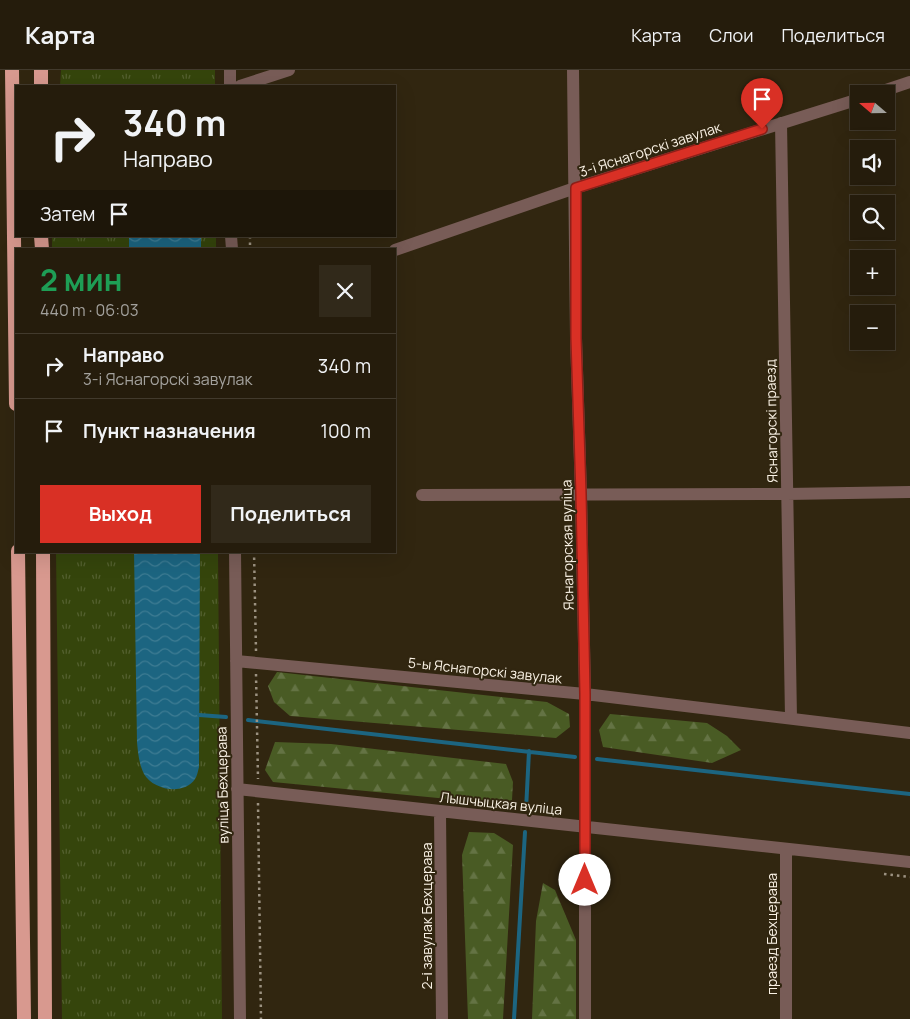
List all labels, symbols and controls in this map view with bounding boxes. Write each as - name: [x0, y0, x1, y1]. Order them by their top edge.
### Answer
- text: Карта: [25, 18, 95, 51]
- text: Карта: [631, 23, 681, 47]
- text: Слои: [709, 23, 753, 47]
- text: Поделиться: [781, 23, 885, 47]
- pin: [741, 78, 783, 129]
- icon: arrive: [748, 85, 776, 113]
- north arrow: [850, 85, 895, 130]
- map controls: [850, 85, 895, 350]
- text: 340 m: [123, 99, 226, 147]
- icon: right: [40, 105, 105, 170]
- street label: 3-і Яснагорскі завулак: [577, 117, 724, 181]
- button: sound: [850, 140, 895, 185]
- text: Направо: [123, 144, 213, 174]
- button: search: [850, 195, 895, 240]
- icon: arrive: [105, 200, 133, 228]
- text: Затем: [40, 201, 95, 227]
- button: +: [850, 250, 895, 295]
- text: 2 мин: [40, 259, 123, 300]
- button: close: [319, 265, 371, 317]
- text: 440 m · 06:03: [40, 299, 139, 321]
- button: −: [850, 305, 895, 350]
- text: Направо: [83, 342, 164, 368]
- icon: right: [40, 352, 68, 380]
- text: 340 m: [318, 353, 371, 379]
- street label: Яснагорскі праезд: [760, 359, 782, 483]
- text: 3-і Яснагорскі завулак: [83, 368, 252, 390]
- icon: arrive: [40, 417, 68, 445]
- text: Пункт назначения: [83, 418, 256, 444]
- text: 100 m: [320, 418, 371, 444]
- street label: Яснагорская вуліца: [556, 479, 578, 611]
- button: Выход: [40, 485, 201, 543]
- button: Поделиться: [211, 485, 371, 543]
- street label: 5-ы Яснагорскі завулак: [407, 652, 564, 688]
- street label: вуліца Бехцерава: [211, 726, 233, 844]
- street label: Лышчыцкая вуліца: [439, 787, 563, 819]
- street label: 2-і завулак Бехцерава: [417, 843, 436, 989]
- position arrow: [558, 853, 610, 905]
- street label: праезд Бехцерава: [762, 873, 781, 995]

